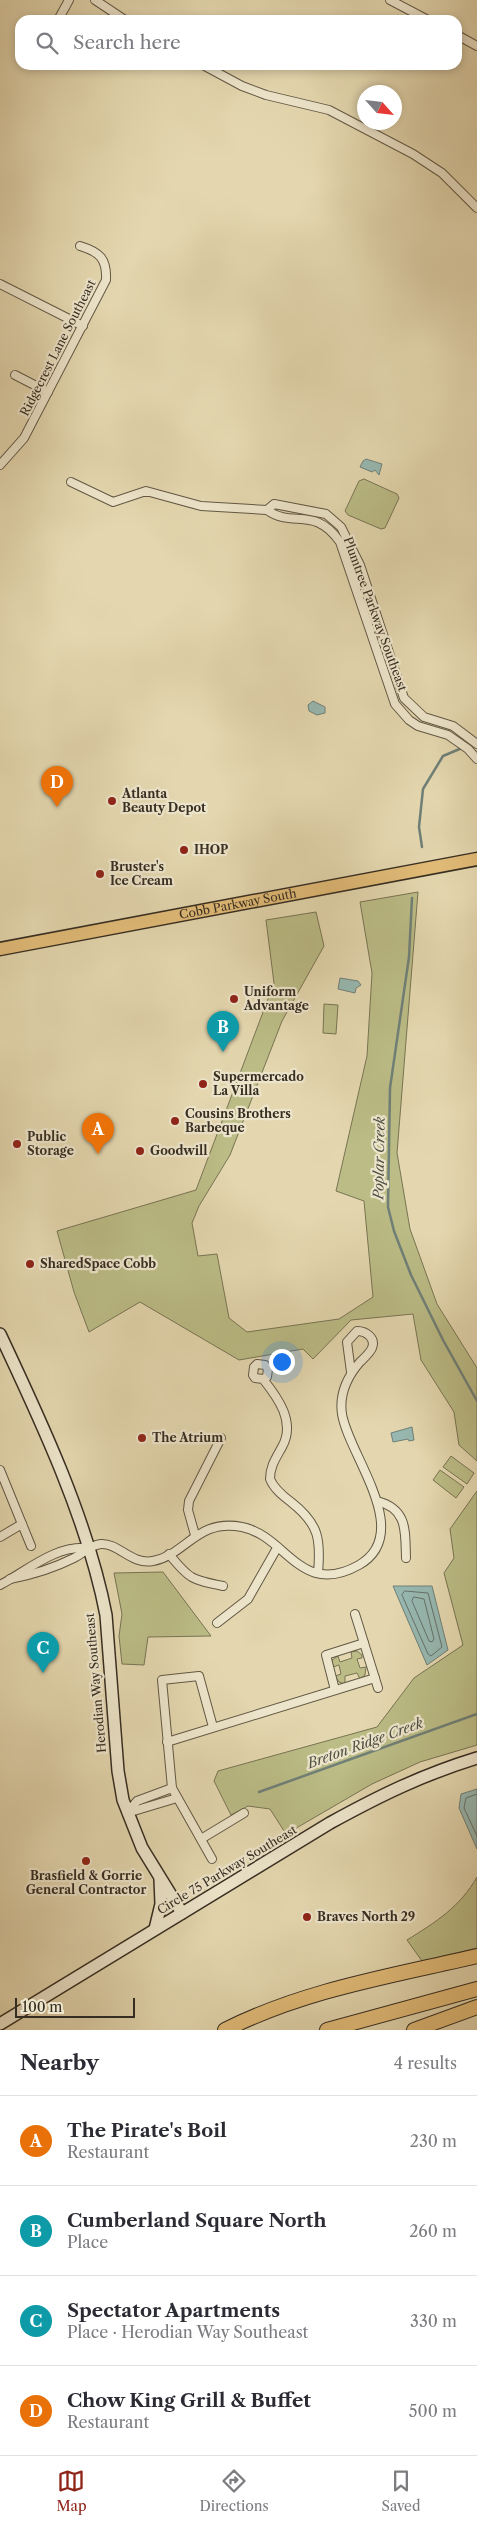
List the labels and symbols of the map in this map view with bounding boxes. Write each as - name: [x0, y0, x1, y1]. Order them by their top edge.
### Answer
- north arrow: [357, 85, 402, 130]
- street label: Ridgecrest Lane Southeast: [17, 276, 99, 418]
- street label: Plumtree Parkway Southeast: [341, 535, 411, 694]
- pin: D: [41, 766, 73, 807]
- place label: Atlanta Beauty Depot: [121, 786, 206, 815]
- marker: Atlanta Beauty Depot: [106, 795, 118, 807]
- place label: IHOP: [194, 842, 228, 857]
- marker: IHOP: [178, 844, 190, 856]
- place label: Bruster's Ice Cream: [110, 859, 173, 888]
- marker: Bruster's Ice Cream: [94, 868, 106, 880]
- street label: Cobb Parkway South: [178, 885, 298, 922]
- place label: Uniform Advantage: [243, 984, 309, 1013]
- marker: Uniform Advantage: [228, 993, 240, 1005]
- pin: B: [207, 1011, 239, 1052]
- place label: Supermercado La Villa: [213, 1069, 304, 1098]
- marker: Supermercado La Villa: [197, 1078, 209, 1090]
- place label: Cousins Brothers Barbeque: [185, 1106, 291, 1135]
- pin: A: [82, 1113, 114, 1154]
- marker: Cousins Brothers Barbeque: [169, 1115, 181, 1127]
- water label: Poplar Creek: [369, 1116, 389, 1201]
- place label: Public Storage: [27, 1129, 74, 1158]
- marker: Public Storage: [11, 1138, 23, 1150]
- place label: Goodwill: [150, 1143, 207, 1158]
- marker: Goodwill: [134, 1145, 146, 1157]
- place label: SharedSpace Cobb: [40, 1256, 156, 1271]
- marker: SharedSpace Cobb: [24, 1258, 36, 1270]
- your location: [269, 1349, 295, 1375]
- place label: The Atrium: [152, 1430, 223, 1445]
- marker: The Atrium: [136, 1432, 148, 1444]
- street label: Herodian Way Southeast: [82, 1612, 109, 1754]
- pin: C: [27, 1632, 59, 1673]
- water label: Breton Ridge Creek: [304, 1713, 426, 1773]
- street label: Circle 75 Parkway Southeast: [154, 1821, 300, 1917]
- marker: Brasfield & Gorrie General Contractor: [80, 1855, 92, 1867]
- place label: Brasfield & Gorrie General Contractor: [26, 1868, 146, 1897]
- place label: Braves North 29: [317, 1909, 415, 1924]
- marker: Braves North 29: [301, 1911, 313, 1923]
- scale bar: [15, 1995, 135, 2018]

